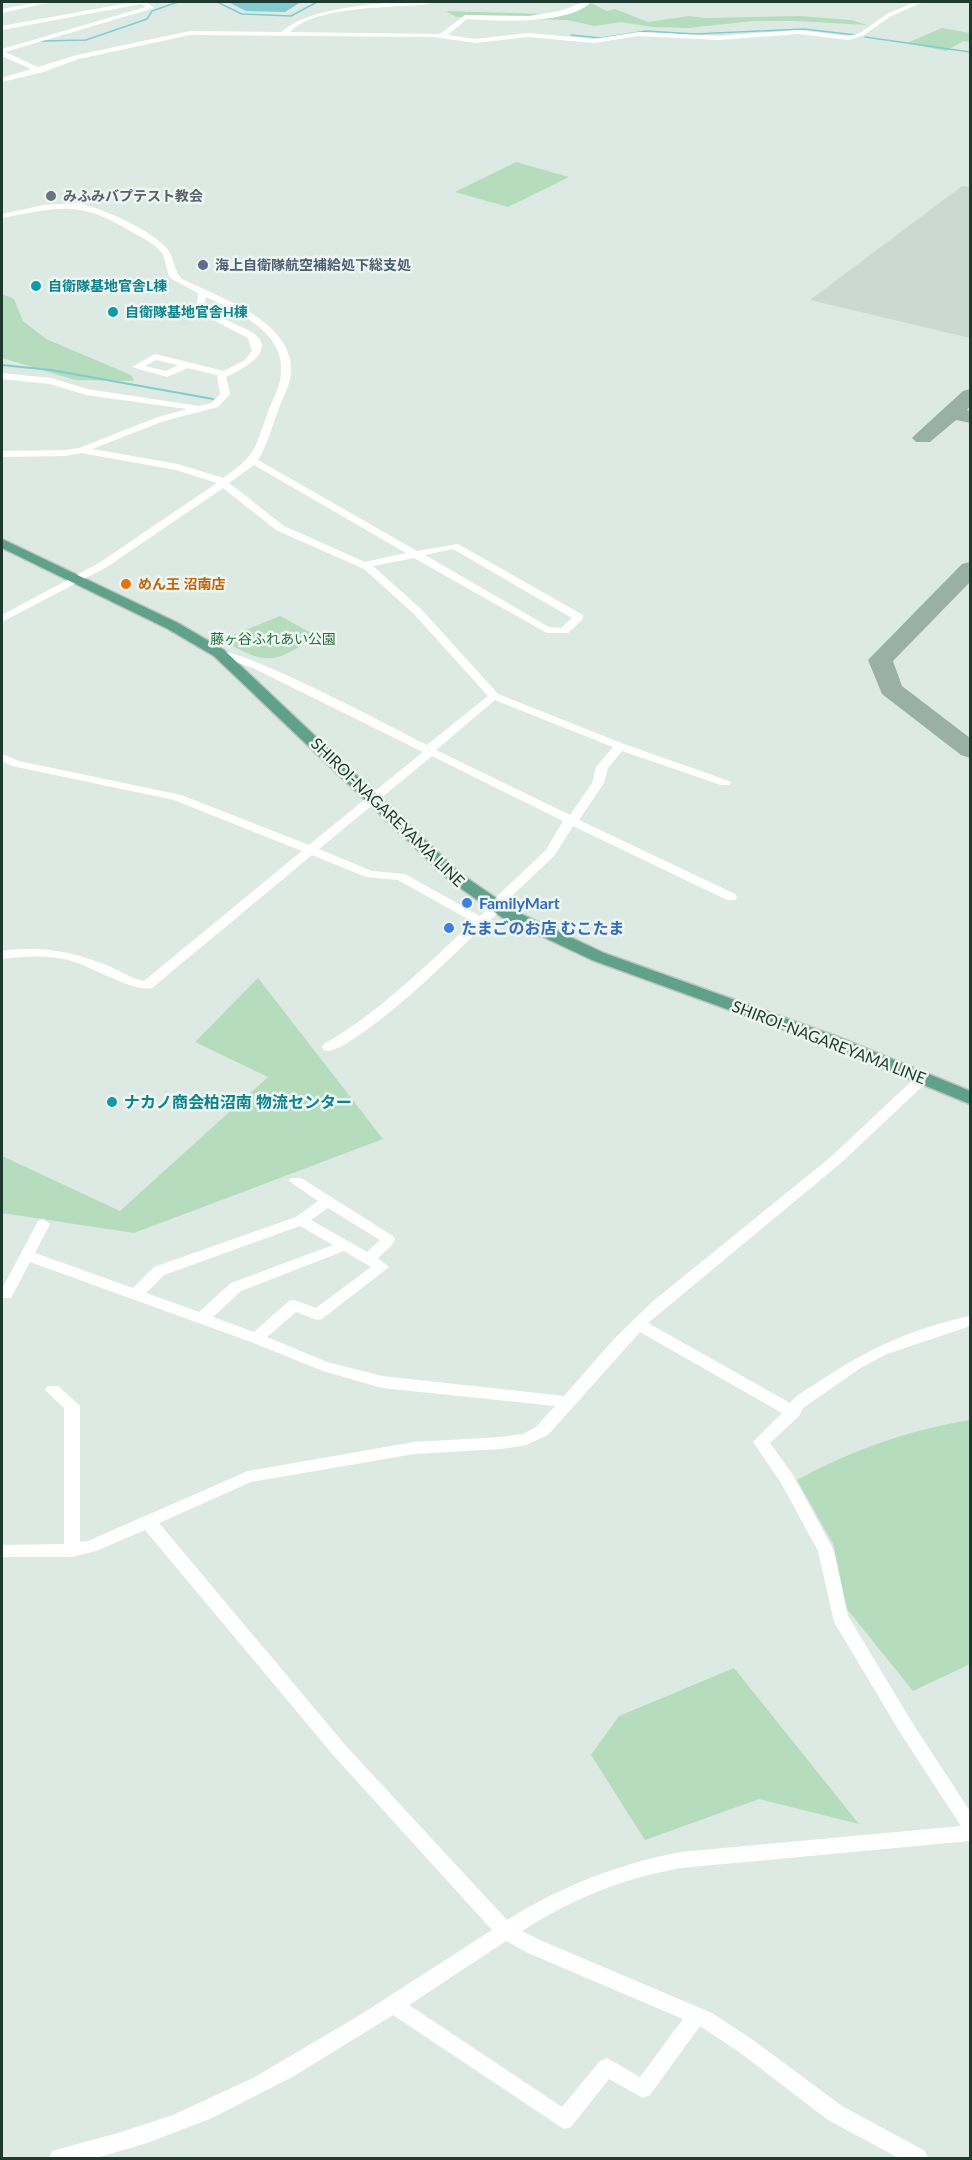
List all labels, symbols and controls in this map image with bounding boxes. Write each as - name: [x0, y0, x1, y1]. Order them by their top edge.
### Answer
- place label: みふみバプテスト教会: [63, 187, 203, 204]
- marker: みふみバプテスト教会: [44, 189, 58, 203]
- place label: 海上自衛隊航空補給処下総支処: [215, 256, 411, 273]
- marker: 海上自衛隊航空補給処下総支処: [196, 258, 210, 272]
- place label: 自衛隊基地官舎L棟: [48, 277, 167, 294]
- marker: 自衛隊基地官舎L棟: [29, 279, 43, 293]
- place label: 自衛隊基地官舎H棟: [125, 303, 248, 320]
- marker: 自衛隊基地官舎H棟: [106, 305, 120, 319]
- place label: めん王 沼南店: [138, 575, 225, 592]
- marker: めん王 沼南店: [119, 577, 133, 591]
- park label: 藤ヶ谷ふれあい公園: [210, 630, 336, 647]
- street label: SHIROI-NAGAREYAMA LINE: [308, 733, 469, 890]
- place label: FamilyMart: [479, 893, 560, 912]
- marker: FamilyMart: [460, 896, 474, 910]
- place label: たまごのお店 むこたま: [461, 918, 624, 937]
- marker: たまごのお店 むこたま: [442, 921, 456, 935]
- street label: SHIROI-NAGAREYAMA LINE: [730, 996, 929, 1087]
- place label: ナカノ商会柏沼南 物流センター: [124, 1092, 352, 1111]
- marker: ナカノ商会柏沼南 物流センター: [105, 1095, 119, 1109]

